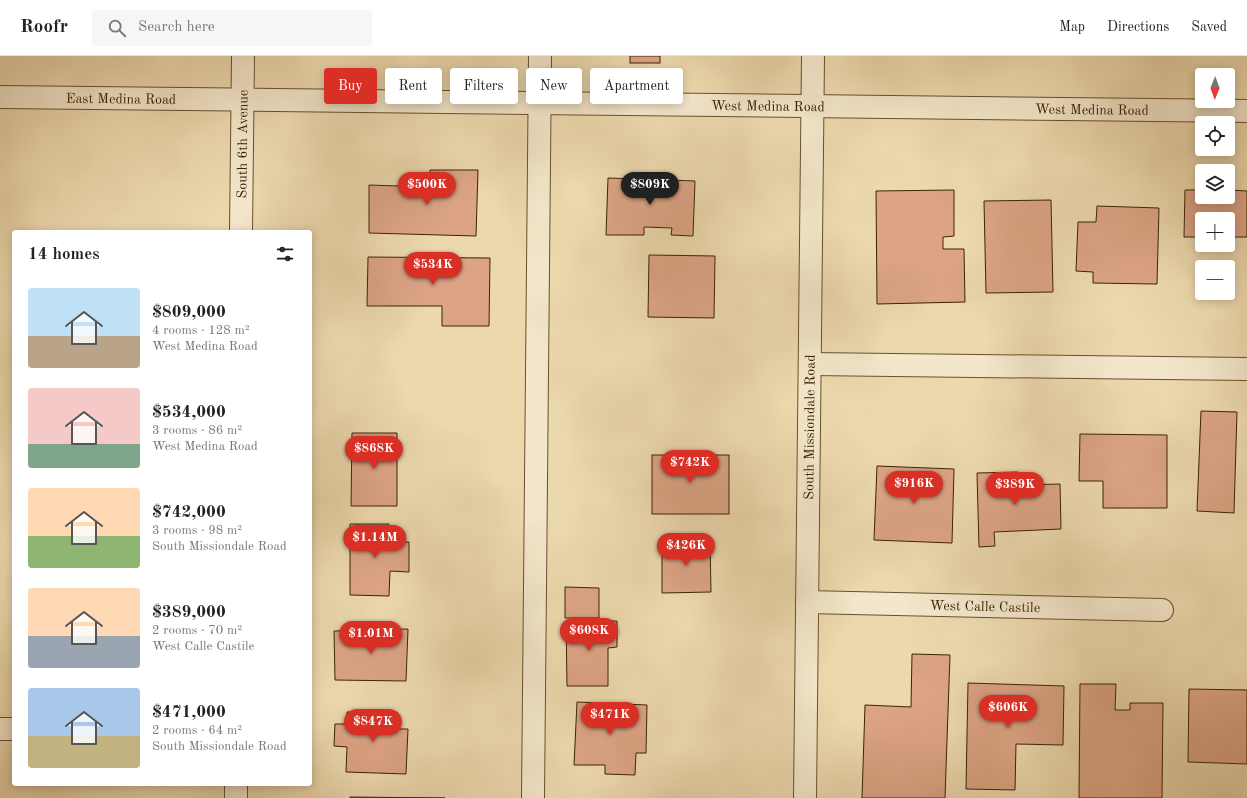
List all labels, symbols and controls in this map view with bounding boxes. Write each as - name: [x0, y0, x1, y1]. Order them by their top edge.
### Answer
- search box: [92, 10, 372, 46]
- icon: search: [106, 17, 128, 39]
- text: Roofr: [20, 18, 68, 37]
- text: Search here: [138, 20, 215, 35]
- text: Map: [1059, 20, 1085, 34]
- text: Directions: [1107, 20, 1169, 34]
- text: Saved: [1191, 20, 1227, 34]
- chip: Buy: [324, 68, 377, 104]
- chip: Rent: [385, 68, 442, 104]
- chip: Filters: [450, 68, 518, 104]
- chip: New: [526, 68, 582, 104]
- chip: Apartment: [590, 68, 683, 104]
- north arrow: [1195, 68, 1235, 108]
- map controls: [1195, 68, 1235, 300]
- street label: South 6th Avenue: [235, 90, 251, 198]
- street label: East Medina Road: [66, 92, 176, 107]
- street label: West Medina Road: [711, 99, 825, 114]
- street label: West Medina Road: [1035, 103, 1149, 118]
- button: locate: [1195, 116, 1235, 156]
- button: layers: [1195, 164, 1235, 204]
- pin: $500K: [399, 172, 455, 206]
- pin: $809K: [622, 172, 678, 206]
- text: $500K: [407, 178, 447, 191]
- text: $809K: [630, 178, 670, 191]
- button: +: [1195, 212, 1235, 252]
- icon: filters: [274, 243, 296, 265]
- text: 14 homes: [28, 246, 100, 263]
- pin: $534K: [405, 252, 461, 286]
- text: $534K: [413, 258, 453, 271]
- button: −: [1195, 260, 1235, 300]
- icon: home: [60, 304, 108, 352]
- text: $809,000: [152, 304, 226, 321]
- text: 4 rooms · 128 m²: [152, 324, 250, 337]
- text: West Medina Road: [152, 340, 258, 353]
- street label: South Missiondale Road: [802, 354, 818, 500]
- icon: home: [60, 404, 108, 452]
- text: $534,000: [152, 404, 226, 421]
- text: 3 rooms · 86 m²: [152, 424, 242, 437]
- pin: $868K: [346, 436, 402, 470]
- text: West Medina Road: [152, 440, 258, 453]
- text: $868K: [354, 442, 394, 455]
- pin: $742K: [662, 450, 718, 484]
- text: $742K: [670, 456, 710, 469]
- pin: $916K: [886, 471, 942, 505]
- pin: $389K: [987, 472, 1043, 506]
- text: $916K: [894, 477, 934, 490]
- text: $389K: [995, 478, 1035, 491]
- icon: home: [60, 504, 108, 552]
- text: $742,000: [152, 504, 226, 521]
- text: 3 rooms · 98 m²: [152, 524, 242, 537]
- pin: $1.14M: [342, 525, 408, 559]
- text: $1.14M: [352, 531, 398, 544]
- pin: $426K: [658, 533, 714, 567]
- text: $426K: [666, 539, 706, 552]
- text: South Missiondale Road: [152, 540, 287, 553]
- street label: West Calle Castile: [930, 599, 1040, 615]
- icon: home: [60, 604, 108, 652]
- text: $389,000: [152, 604, 226, 621]
- pin: $608K: [561, 618, 617, 652]
- pin: $1.01M: [338, 621, 404, 655]
- text: 2 rooms · 70 m²: [152, 624, 242, 637]
- text: $608K: [569, 624, 609, 637]
- text: $1.01M: [348, 627, 394, 640]
- text: West Calle Castile: [152, 640, 255, 653]
- pin: $606K: [980, 695, 1036, 729]
- text: $606K: [988, 701, 1028, 714]
- pin: $471K: [582, 702, 638, 736]
- icon: home: [60, 704, 108, 752]
- text: $471,000: [152, 704, 226, 721]
- text: $471K: [590, 708, 630, 721]
- pin: $847K: [345, 709, 401, 743]
- text: $847K: [353, 715, 393, 728]
- text: 2 rooms · 64 m²: [152, 724, 242, 737]
- text: South Missiondale Road: [152, 740, 287, 753]

